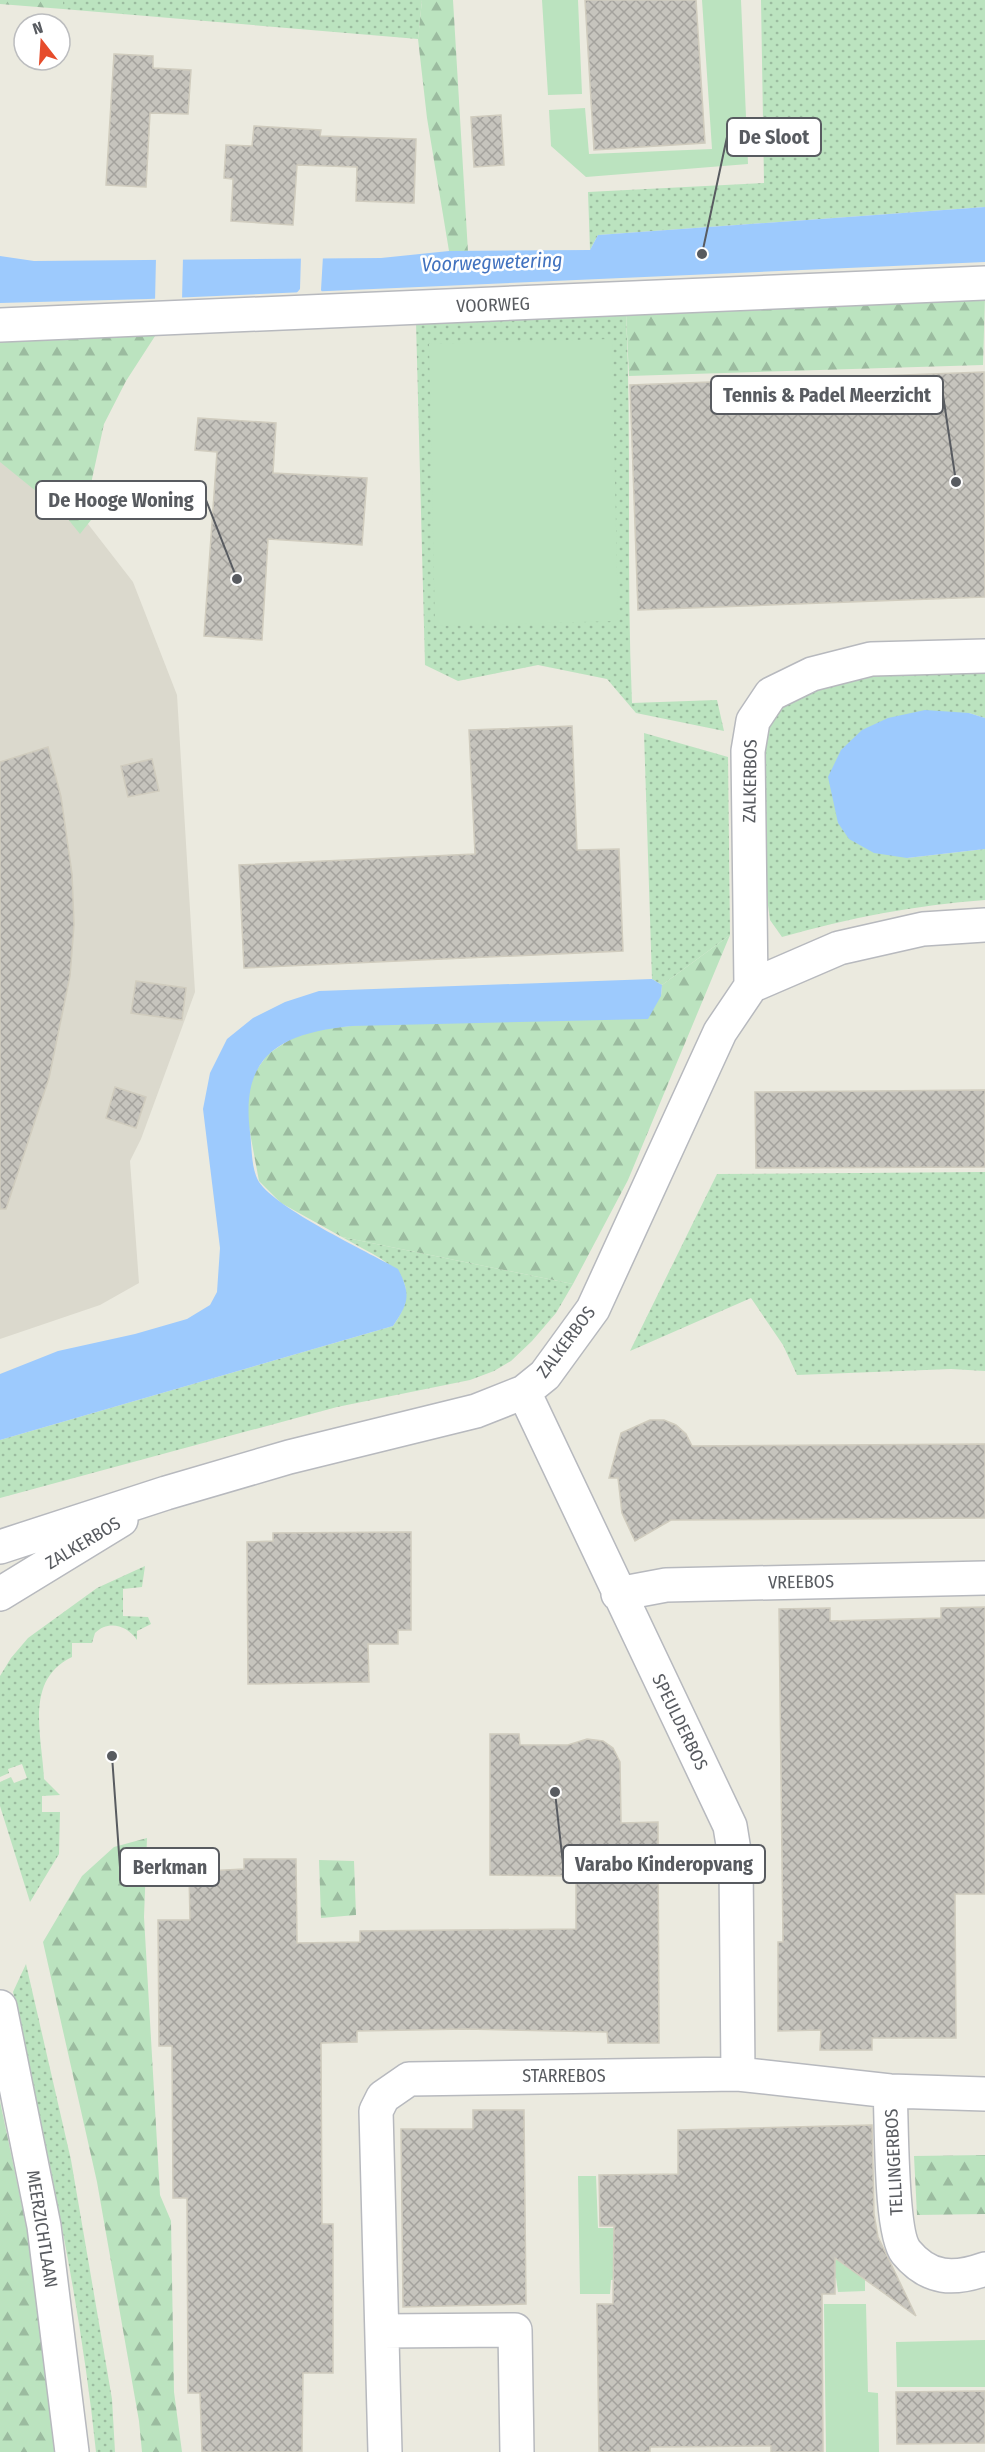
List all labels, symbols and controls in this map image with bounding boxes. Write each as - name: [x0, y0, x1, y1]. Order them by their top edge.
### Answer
- north arrow: [12, 12, 72, 72]
- text: N: [30, 18, 45, 39]
- callout: De Sloot: [727, 118, 821, 156]
- text: De Sloot: [739, 125, 810, 149]
- water label: Voorwegwetering: [421, 248, 563, 276]
- street label: VOORWEG: [456, 293, 530, 317]
- callout: Tennis & Padel Meerzicht: [711, 376, 943, 414]
- text: Tennis & Padel Meerzicht: [723, 383, 932, 407]
- callout: De Hooge Woning: [36, 481, 206, 519]
- text: De Hooge Woning: [48, 488, 194, 512]
- street label: ZALKERBOS: [738, 739, 762, 823]
- street label: ZALKERBOS: [532, 1302, 600, 1382]
- street label: ZALKERBOS: [41, 1512, 125, 1574]
- street label: VREEBOS: [768, 1570, 834, 1594]
- street label: SPEULDERBOS: [647, 1670, 713, 1774]
- callout: Varabo Kinderopvang: [563, 1845, 765, 1883]
- callout: Berkman: [120, 1848, 219, 1886]
- text: Varabo Kinderopvang: [574, 1852, 753, 1876]
- text: Berkman: [133, 1855, 207, 1879]
- street label: STARREBOS: [522, 2065, 606, 2087]
- street label: TELLINGERBOS: [880, 2108, 908, 2216]
- street label: MEERZICHTLAAN: [22, 2169, 62, 2289]

